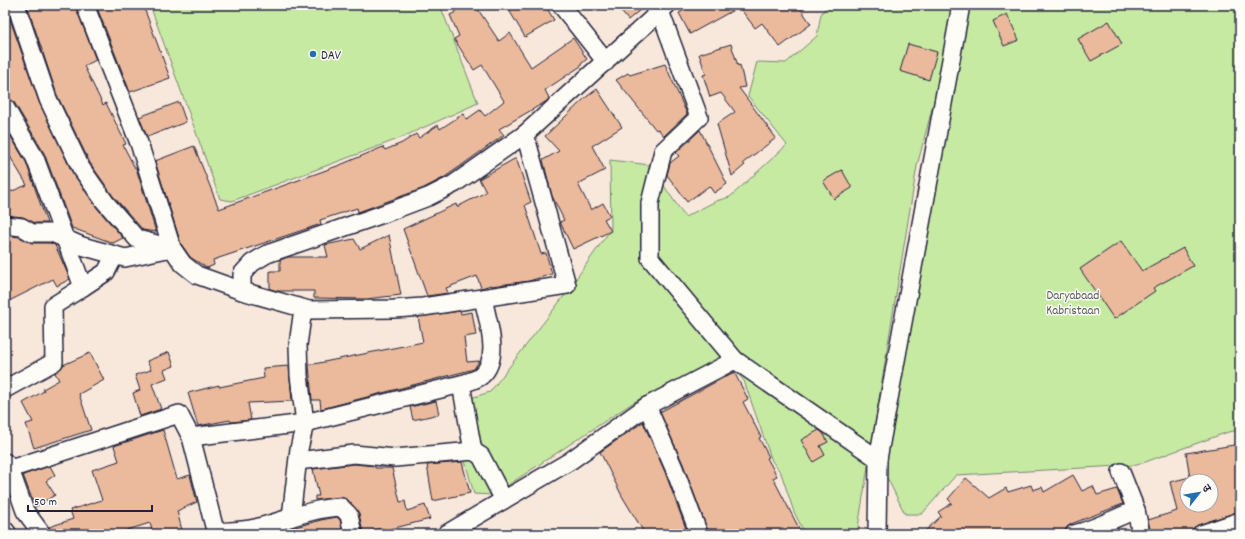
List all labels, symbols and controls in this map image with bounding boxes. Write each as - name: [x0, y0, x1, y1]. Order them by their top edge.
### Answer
- place label: DAV: [321, 47, 342, 66]
- marker: DAV: [308, 49, 318, 59]
- park label: Daryabaad Kabristaan: [1046, 287, 1100, 321]
- north arrow: [1179, 473, 1219, 513]
- text: उ: [1197, 481, 1215, 496]
- scale bar: [28, 487, 152, 513]
- text: 50 m: [34, 494, 57, 511]

